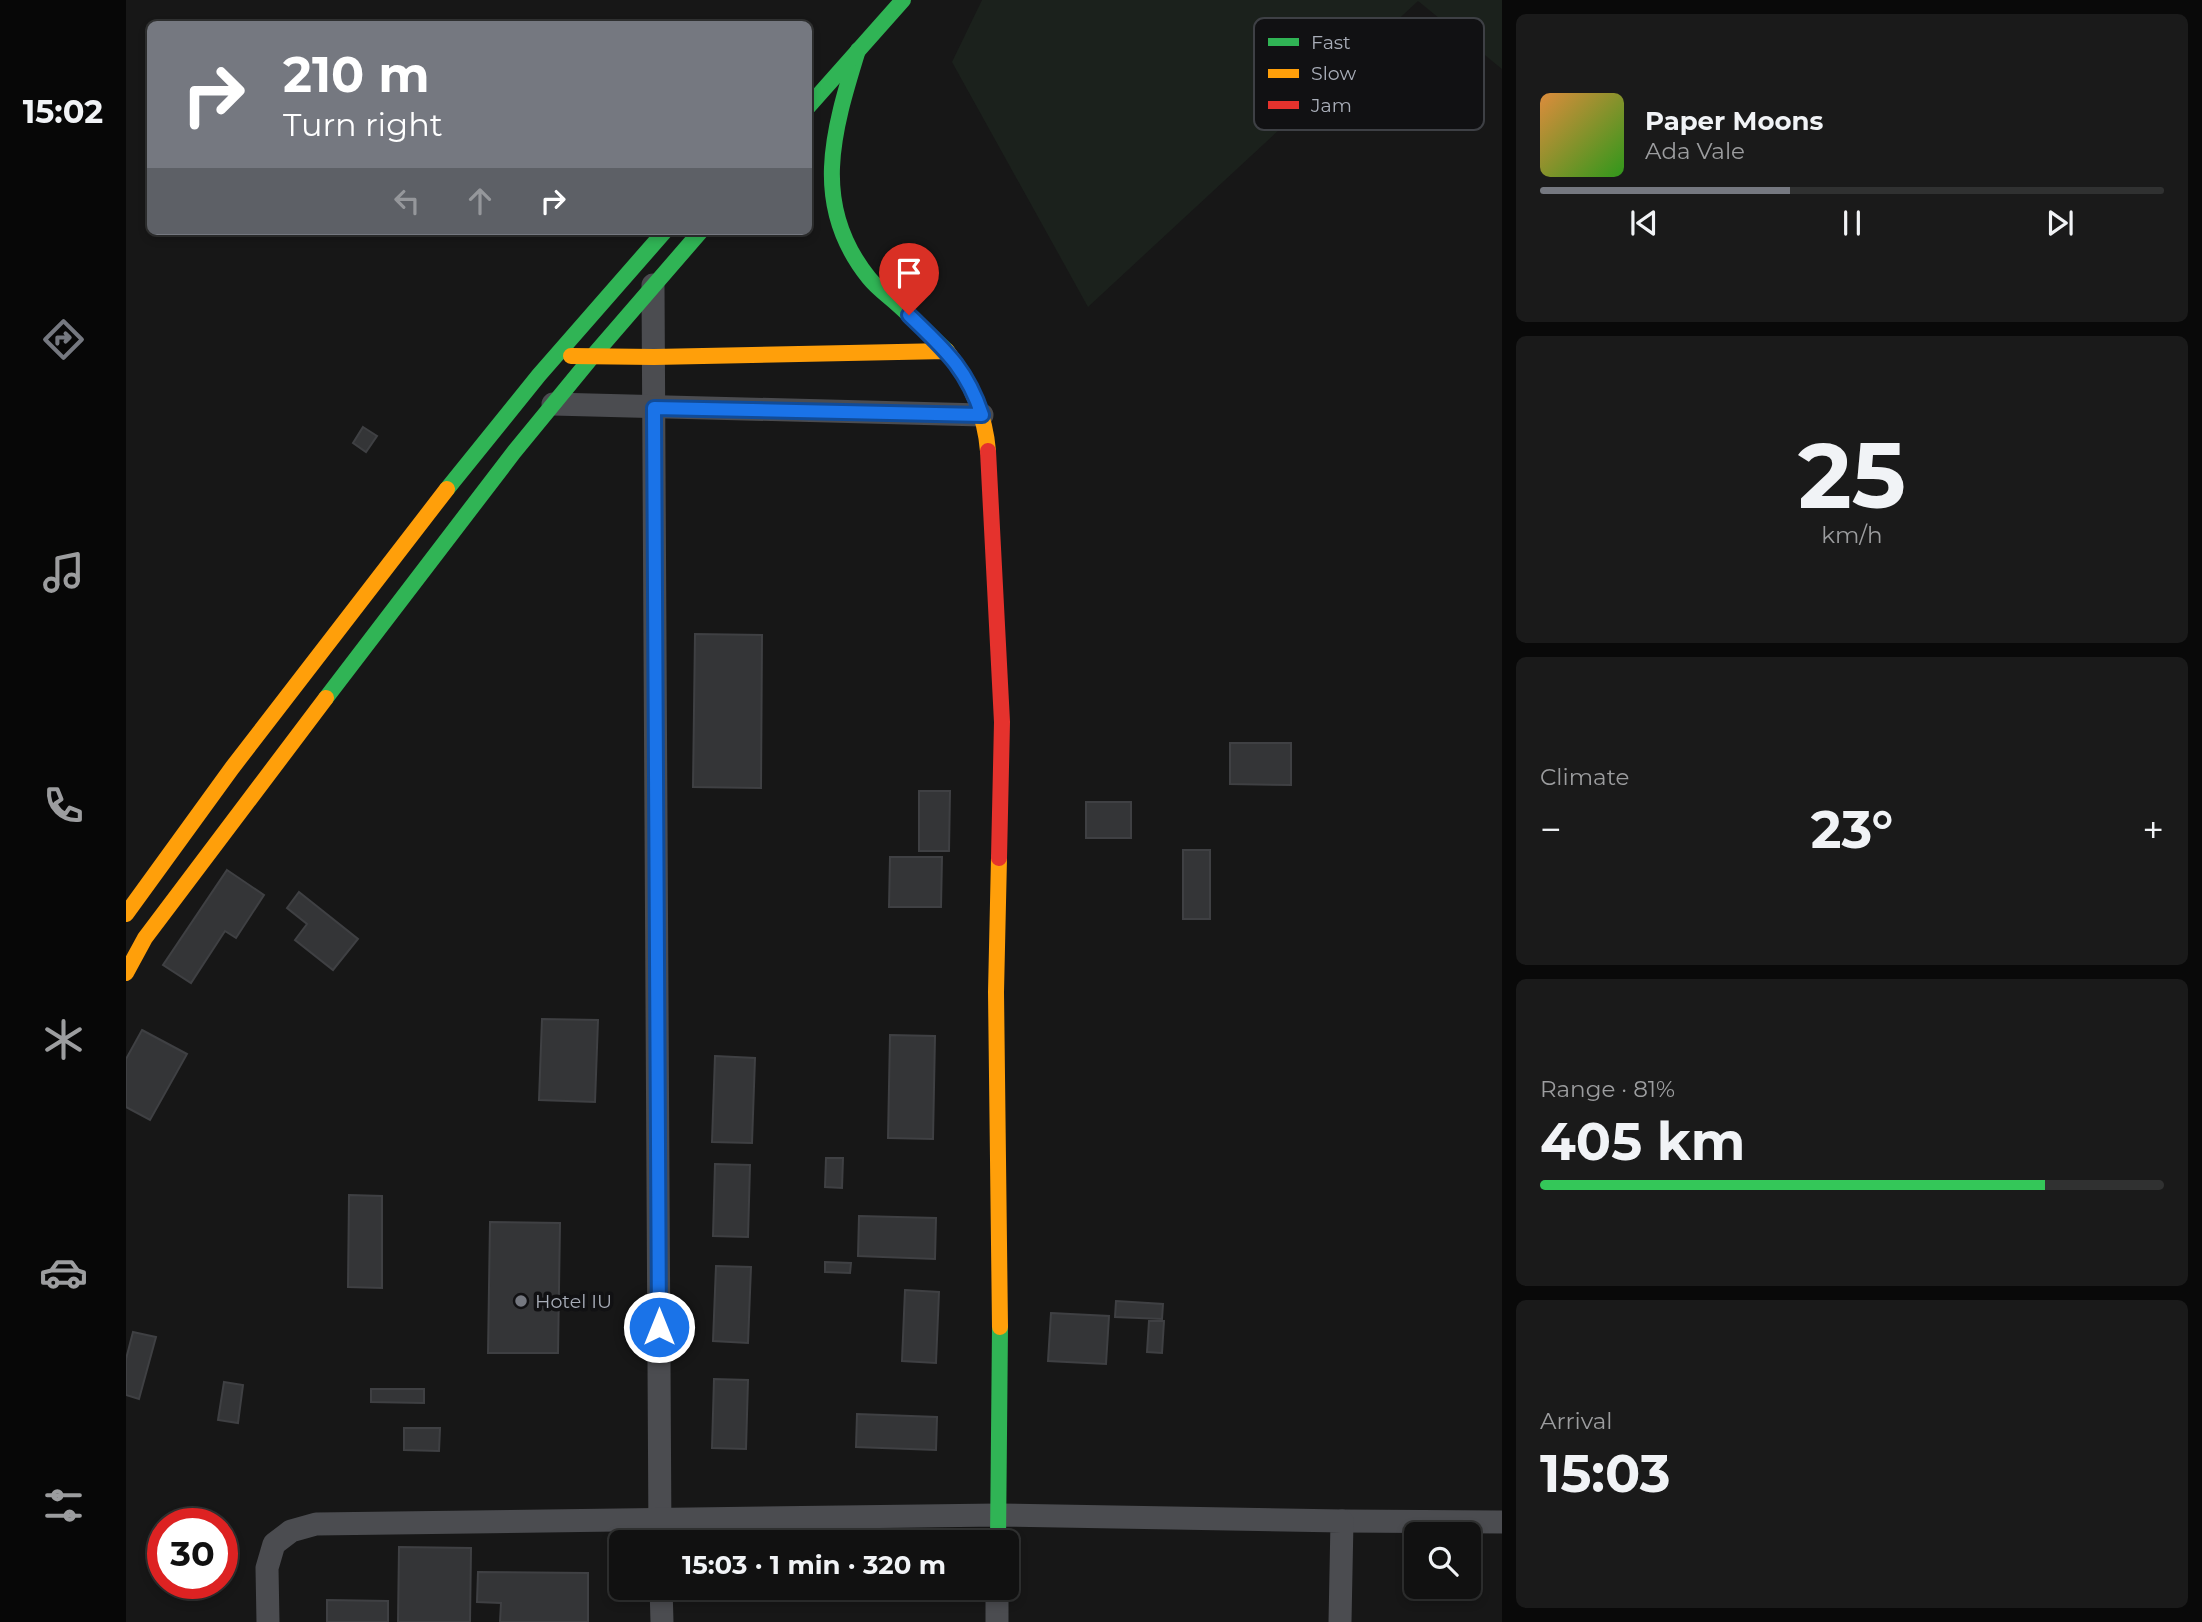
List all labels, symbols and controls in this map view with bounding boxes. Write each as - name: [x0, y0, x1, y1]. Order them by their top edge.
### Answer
- legend: [1254, 18, 1484, 130]
- text: Fast: [1311, 31, 1351, 54]
- text: 210 m: [283, 45, 430, 104]
- icon: right: [168, 49, 259, 140]
- text: Slow: [1311, 62, 1356, 85]
- text: 15:02: [23, 92, 103, 131]
- text: Jam: [1310, 94, 1352, 117]
- text: Turn right: [283, 105, 443, 144]
- text: Paper Moons: [1645, 105, 1823, 137]
- text: Ada Vale: [1645, 137, 1745, 165]
- icon: left: [388, 182, 426, 220]
- icon: ahead: [461, 182, 499, 220]
- icon: right: [534, 182, 572, 220]
- icon: previous: [1625, 204, 1663, 242]
- icon: pause: [1833, 204, 1871, 242]
- icon: next: [2041, 204, 2079, 242]
- pin: [879, 243, 939, 315]
- icon: arrive: [890, 254, 928, 292]
- icon: directions: [39, 315, 88, 364]
- text: 25: [1798, 420, 1906, 531]
- text: km/h: [1821, 521, 1883, 549]
- icon: music: [39, 548, 88, 597]
- text: Climate: [1540, 763, 1629, 791]
- icon: phone: [39, 781, 88, 830]
- text: 23°: [1811, 798, 1893, 861]
- text: −: [1540, 806, 1562, 853]
- text: +: [2142, 806, 2164, 853]
- icon: climate: [39, 1015, 88, 1064]
- text: Range · 81%: [1540, 1075, 1675, 1103]
- text: 405 km: [1540, 1110, 1745, 1173]
- icon: car: [39, 1248, 88, 1297]
- place label: Hotel IU: [535, 1290, 612, 1313]
- position arrow: [622, 1290, 696, 1364]
- marker: Hotel IU: [513, 1293, 529, 1309]
- text: Arrival: [1540, 1407, 1613, 1435]
- text: 15:03: [1540, 1442, 1671, 1505]
- icon: filters: [39, 1481, 88, 1530]
- speed limit sign: 30: [147, 1508, 238, 1599]
- map controls: [1404, 1522, 1481, 1599]
- button: search: [1404, 1522, 1481, 1599]
- text: 15:03 · 1 min · 320 m: [682, 1549, 946, 1581]

